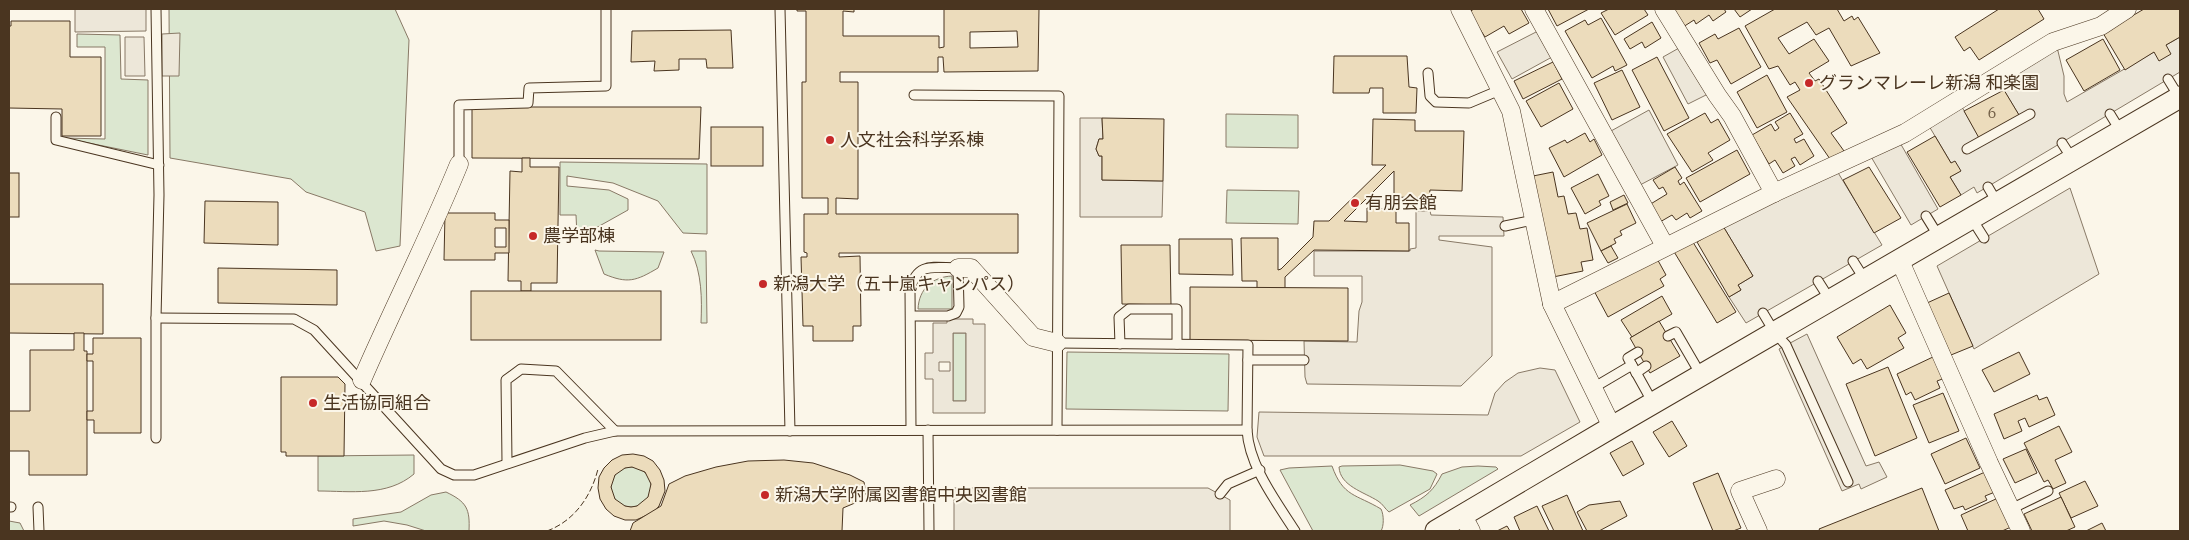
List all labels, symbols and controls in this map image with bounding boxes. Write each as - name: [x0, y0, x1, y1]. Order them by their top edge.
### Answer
- place label: グランマレーレ新潟 和楽園: [1819, 71, 2039, 94]
- marker: グランマレーレ新潟 和楽園: [1803, 77, 1815, 89]
- house number: 6: [1987, 103, 1997, 122]
- place label: 人文社会科学系棟: [840, 128, 984, 151]
- marker: 人文社会科学系棟: [824, 134, 836, 146]
- place label: 有朋会館: [1365, 191, 1437, 214]
- marker: 有朋会館: [1349, 197, 1361, 209]
- place label: 農学部棟: [543, 224, 615, 247]
- marker: 農学部棟: [527, 230, 539, 242]
- place label: 新潟大学（五十嵐キャンパス）: [773, 272, 1025, 295]
- marker: 新潟大学（五十嵐キャンパス）: [757, 278, 769, 290]
- place label: 生活協同組合: [323, 391, 431, 414]
- marker: 生活協同組合: [307, 397, 319, 409]
- place label: 新潟大学附属図書館中央図書館: [775, 483, 1027, 506]
- marker: 新潟大学附属図書館中央図書館: [759, 489, 771, 501]

